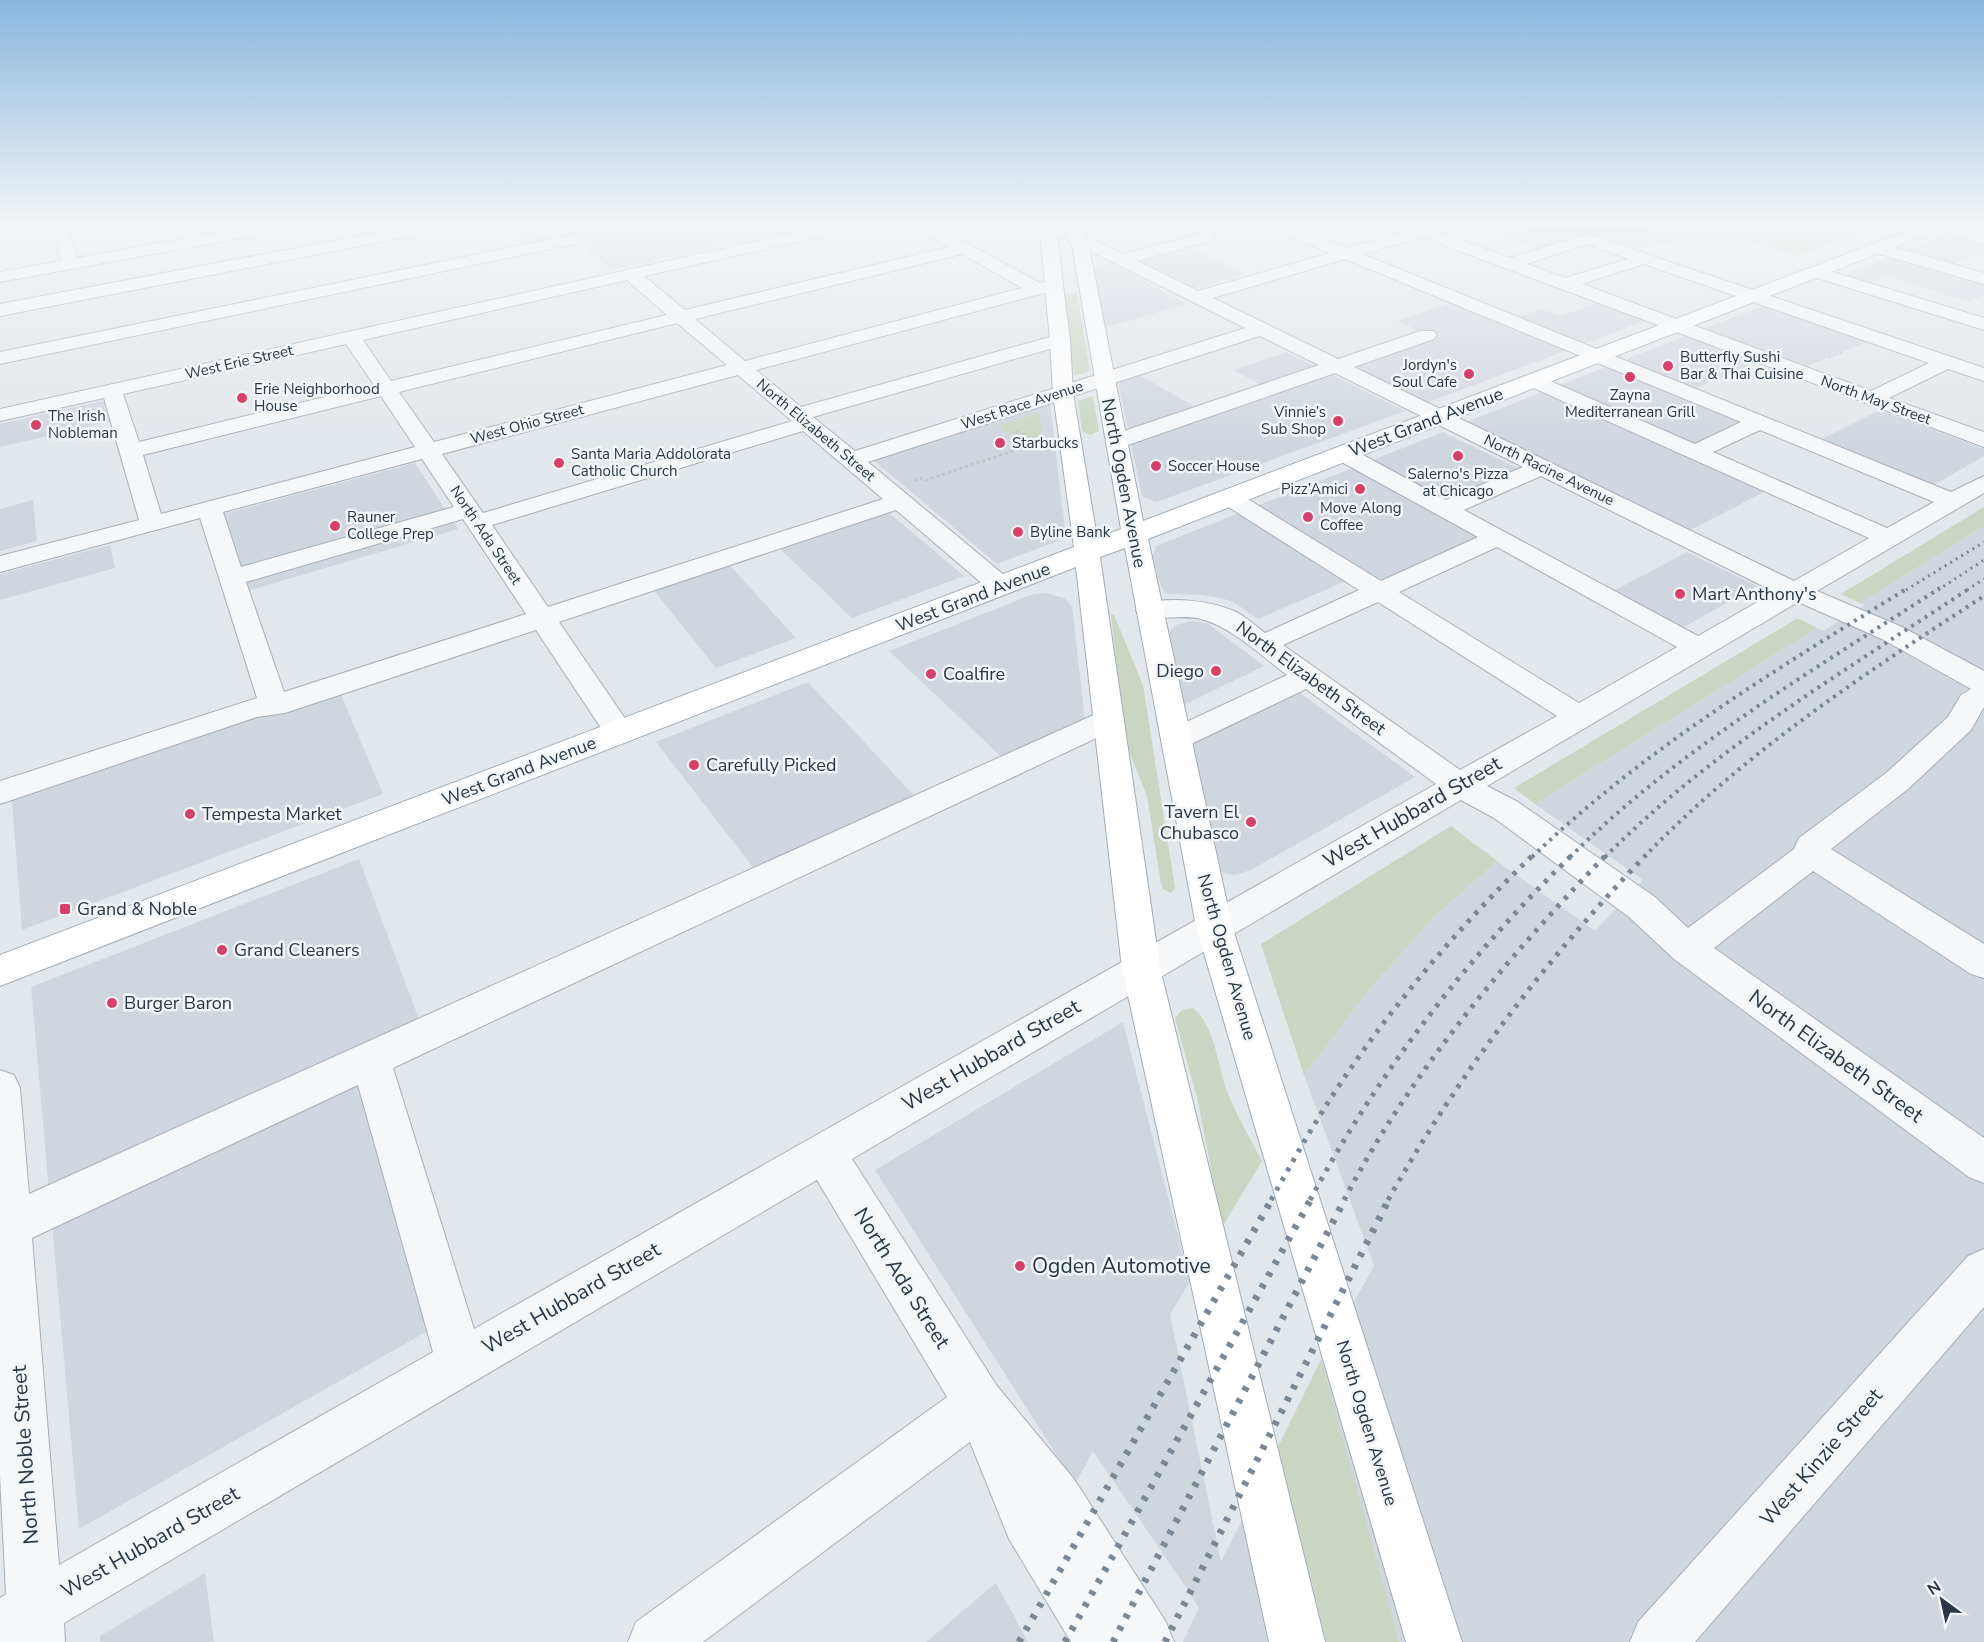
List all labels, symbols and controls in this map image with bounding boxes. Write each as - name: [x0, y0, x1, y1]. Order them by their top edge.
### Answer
- street label: West Erie Street: [183, 340, 296, 384]
- place label: Butterfly Sushi Bar & Thai Cuisine: [1680, 347, 1803, 384]
- place label: Jordyn's Soul Cafe: [1392, 355, 1457, 392]
- marker: Butterfly Sushi Bar & Thai Cuisine: [1661, 359, 1675, 373]
- marker: Jordyn's Soul Cafe: [1462, 367, 1476, 381]
- marker: Zayna Mediterranean Grill: [1623, 370, 1637, 384]
- street label: North May Street: [1818, 371, 1935, 429]
- street label: North Elizabeth Street: [752, 374, 880, 486]
- street label: West Race Avenue: [958, 376, 1086, 434]
- place label: Erie Neighborhood House: [254, 379, 380, 416]
- street label: West Grand Avenue: [1345, 382, 1507, 462]
- place label: Zayna Mediterranean Grill: [1565, 385, 1696, 422]
- marker: Erie Neighborhood House: [235, 391, 249, 405]
- street label: North Ogden Avenue: [1096, 396, 1152, 570]
- street label: West Ohio Street: [468, 399, 587, 449]
- place label: Vinnie’s Sub Shop: [1261, 402, 1326, 439]
- place label: The Irish Nobleman: [48, 406, 118, 443]
- marker: Vinnie’s Sub Shop: [1331, 414, 1345, 428]
- marker: The Irish Nobleman: [29, 418, 43, 432]
- street label: North Racine Avenue: [1481, 430, 1617, 510]
- place label: Starbucks: [1012, 433, 1078, 453]
- marker: Starbucks: [993, 436, 1007, 450]
- place label: Santa Maria Addolorata Catholic Church: [571, 444, 731, 481]
- marker: Salerno's Pizza at Chicago: [1451, 449, 1465, 463]
- marker: Santa Maria Addolorata Catholic Church: [552, 456, 566, 470]
- place label: Soccer House: [1168, 456, 1260, 476]
- marker: Soccer House: [1149, 459, 1163, 473]
- place label: Salerno's Pizza at Chicago: [1408, 464, 1508, 501]
- place label: Pizz’Amici: [1281, 479, 1348, 499]
- street label: North Ada Street: [446, 482, 527, 589]
- marker: Pizz’Amici: [1353, 482, 1367, 496]
- place label: Move Along Coffee: [1320, 498, 1401, 535]
- place label: Rauner College Prep: [347, 507, 434, 544]
- marker: Move Along Coffee: [1301, 510, 1315, 524]
- marker: Rauner College Prep: [328, 519, 342, 533]
- place label: Byline Bank: [1030, 522, 1111, 542]
- marker: Byline Bank: [1011, 525, 1025, 539]
- street label: West Grand Avenue: [892, 557, 1054, 637]
- place label: Mart Anthony's: [1692, 582, 1817, 606]
- marker: Mart Anthony's: [1673, 587, 1687, 601]
- street label: North Elizabeth Street: [1231, 616, 1391, 741]
- place label: Diego: [1156, 659, 1204, 683]
- place label: Coalfire: [943, 662, 1005, 686]
- marker: Diego: [1209, 664, 1223, 678]
- marker: Coalfire: [924, 667, 938, 681]
- street label: West Grand Avenue: [438, 731, 600, 811]
- street label: West Hubbard Street: [1318, 749, 1507, 874]
- place label: Carefully Picked: [706, 753, 836, 777]
- marker: Carefully Picked: [687, 758, 701, 772]
- place label: Tavern El Chubasco: [1160, 800, 1240, 845]
- place label: Tempesta Market: [202, 802, 342, 826]
- marker: Tempesta Market: [183, 807, 197, 821]
- marker: Tavern El Chubasco: [1244, 815, 1258, 829]
- street label: North Ogden Avenue: [1192, 871, 1262, 1043]
- place label: Grand & Noble: [77, 897, 197, 921]
- marker: Grand & Noble: [58, 902, 72, 916]
- place label: Grand Cleaners: [234, 938, 360, 962]
- marker: Grand Cleaners: [215, 943, 229, 957]
- street label: North Elizabeth Street: [1743, 983, 1929, 1129]
- place label: Burger Baron: [124, 991, 232, 1015]
- street label: West Hubbard Street: [897, 992, 1086, 1117]
- marker: Burger Baron: [105, 996, 119, 1010]
- street label: North Ada Street: [847, 1202, 957, 1354]
- street label: West Hubbard Street: [477, 1235, 666, 1360]
- place label: Ogden Automotive: [1032, 1252, 1211, 1280]
- marker: Ogden Automotive: [1013, 1259, 1027, 1273]
- street label: North Ogden Avenue: [1330, 1337, 1404, 1509]
- street label: North Noble Street: [5, 1364, 45, 1545]
- street label: West Kinzie Street: [1753, 1382, 1889, 1532]
- street label: West Hubbard Street: [56, 1479, 245, 1604]
- north arrow: [1912, 1570, 1972, 1630]
- text: N: [1923, 1576, 1945, 1601]

